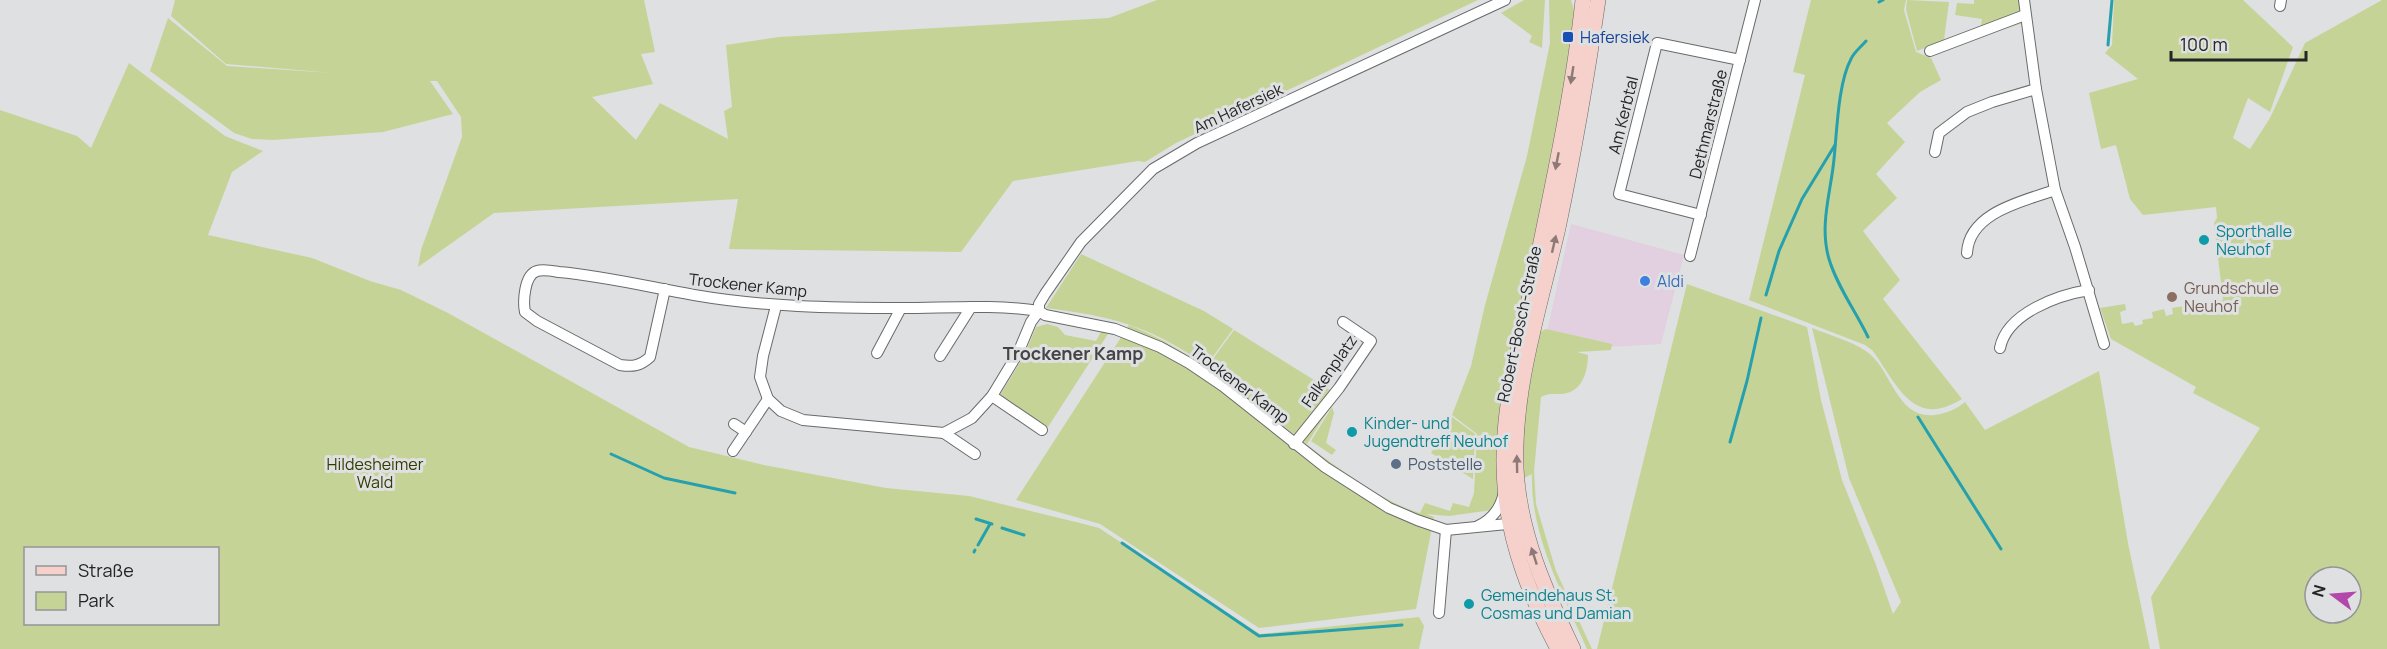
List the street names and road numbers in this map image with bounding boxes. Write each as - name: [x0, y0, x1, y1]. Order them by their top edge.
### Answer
- street label: Dethmarstraße: [1684, 67, 1732, 181]
- street label: Am Kerbtal: [1603, 74, 1643, 156]
- street label: Am Hafersiek: [1190, 77, 1287, 138]
- street label: Robert-Bosch-Straße: [1492, 244, 1546, 404]
- street label: Trockener Kamp: [688, 268, 808, 302]
- street label: Falkenplatz: [1296, 330, 1362, 412]
- street label: Trockener Kamp: [1186, 339, 1294, 429]

